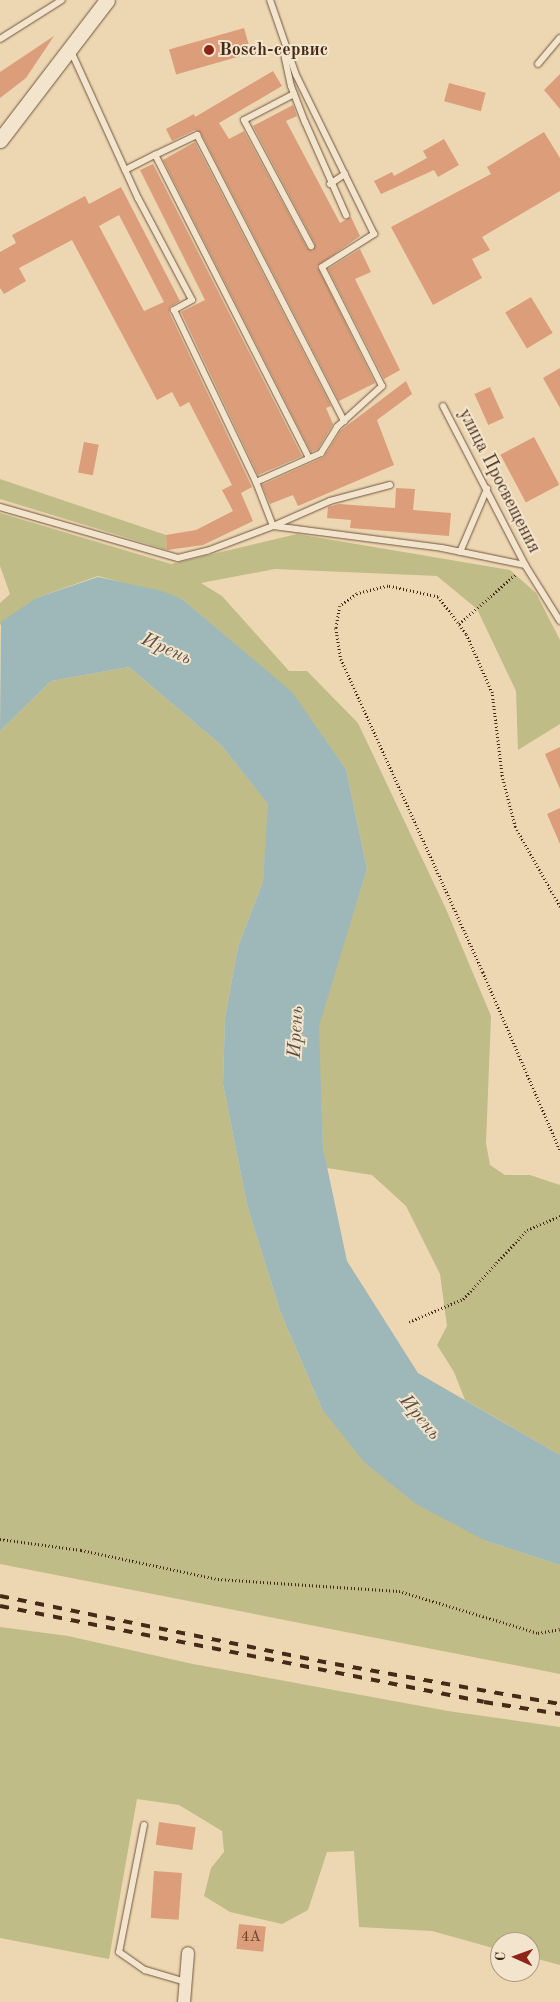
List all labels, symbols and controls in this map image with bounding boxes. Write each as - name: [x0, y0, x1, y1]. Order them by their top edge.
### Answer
- place label: Bosch-сервис: [219, 39, 328, 61]
- marker: Bosch-сервис: [203, 44, 215, 56]
- street label: улица Просвещения: [453, 405, 545, 557]
- water label: Ирень: [137, 629, 195, 671]
- water label: Ирень: [284, 1005, 310, 1059]
- water label: Ирень: [393, 1390, 445, 1446]
- house number: 4А: [241, 1929, 261, 1947]
- north arrow: [490, 1932, 540, 1982]
- text: С: [494, 1952, 508, 1961]

